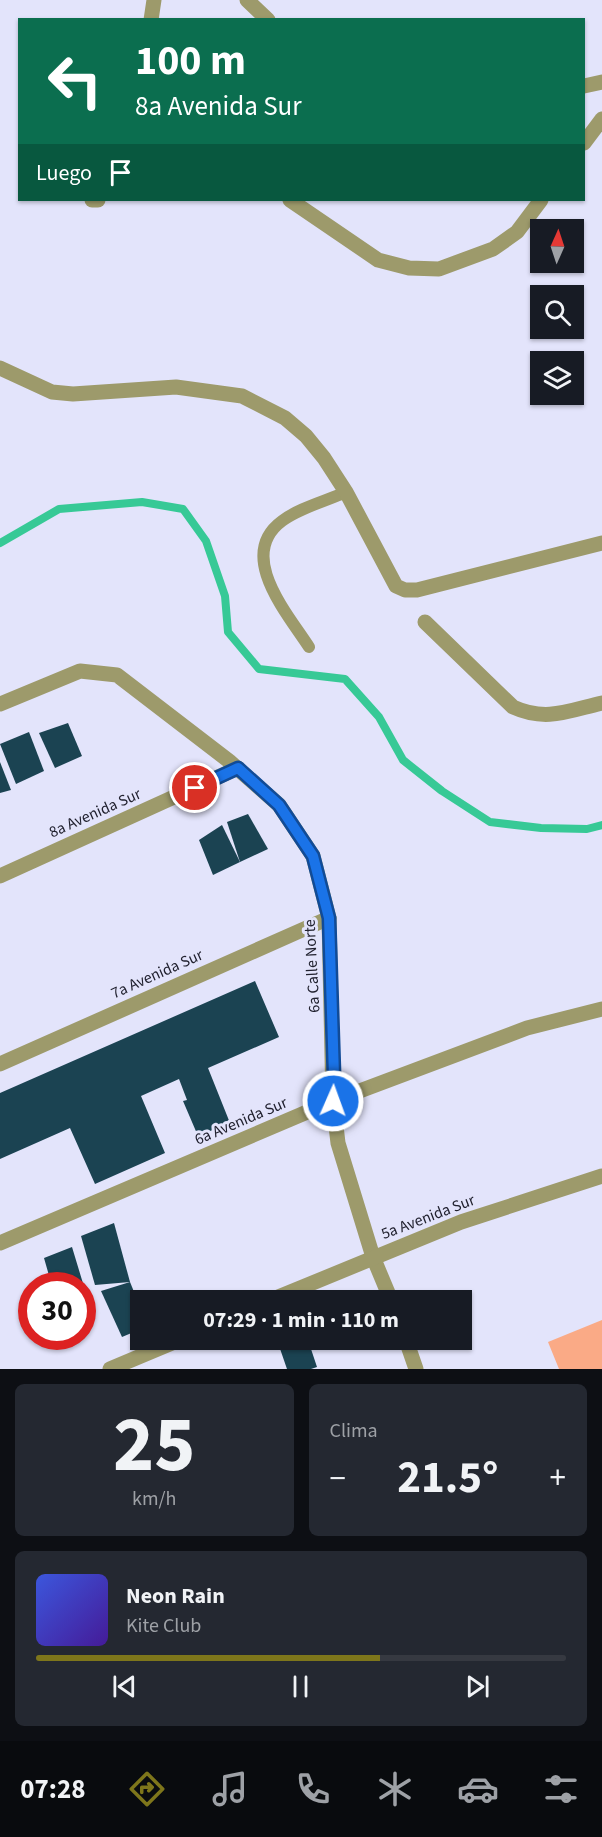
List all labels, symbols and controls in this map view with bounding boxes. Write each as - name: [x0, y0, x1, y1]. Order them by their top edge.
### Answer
- text: 100 m: [135, 31, 246, 91]
- icon: left: [36, 42, 114, 120]
- text: 8a Avenida Sur: [135, 87, 302, 126]
- icon: arrive: [104, 156, 137, 189]
- text: Luego: [36, 157, 92, 189]
- north arrow: [530, 219, 584, 273]
- map controls: [530, 219, 584, 405]
- button: search: [530, 285, 584, 339]
- button: layers: [530, 351, 584, 405]
- pin: [169, 762, 220, 813]
- icon: arrive: [178, 771, 211, 804]
- street label: 8a Avenida Sur: [45, 783, 145, 843]
- street label: 6a Calle Norte: [299, 919, 325, 1013]
- street label: 7a Avenida Sur: [107, 944, 207, 1004]
- position arrow: [301, 1069, 365, 1133]
- street label: 6a Avenida Sur: [191, 1091, 291, 1150]
- street label: 5a Avenida Sur: [378, 1189, 478, 1245]
- speed limit sign: 30: [18, 1272, 96, 1350]
- text: 07:29 · 1 min · 110 m: [203, 1304, 399, 1336]
- text: 25: [113, 1390, 195, 1501]
- text: Clima: [330, 1417, 378, 1445]
- text: 21.5°: [397, 1446, 498, 1510]
- text: −: [330, 1455, 346, 1502]
- text: +: [550, 1455, 566, 1502]
- text: km/h: [132, 1485, 176, 1513]
- text: Neon Rain: [126, 1580, 225, 1612]
- text: Kite Club: [126, 1612, 201, 1640]
- icon: previous: [108, 1670, 141, 1703]
- icon: pause: [284, 1670, 317, 1703]
- icon: next: [461, 1670, 494, 1703]
- icon: directions: [126, 1768, 168, 1810]
- icon: music: [209, 1768, 251, 1810]
- icon: phone: [292, 1768, 334, 1810]
- icon: climate: [374, 1768, 416, 1810]
- icon: car: [457, 1768, 499, 1810]
- icon: filters: [540, 1768, 582, 1810]
- text: 07:28: [20, 1770, 85, 1809]

